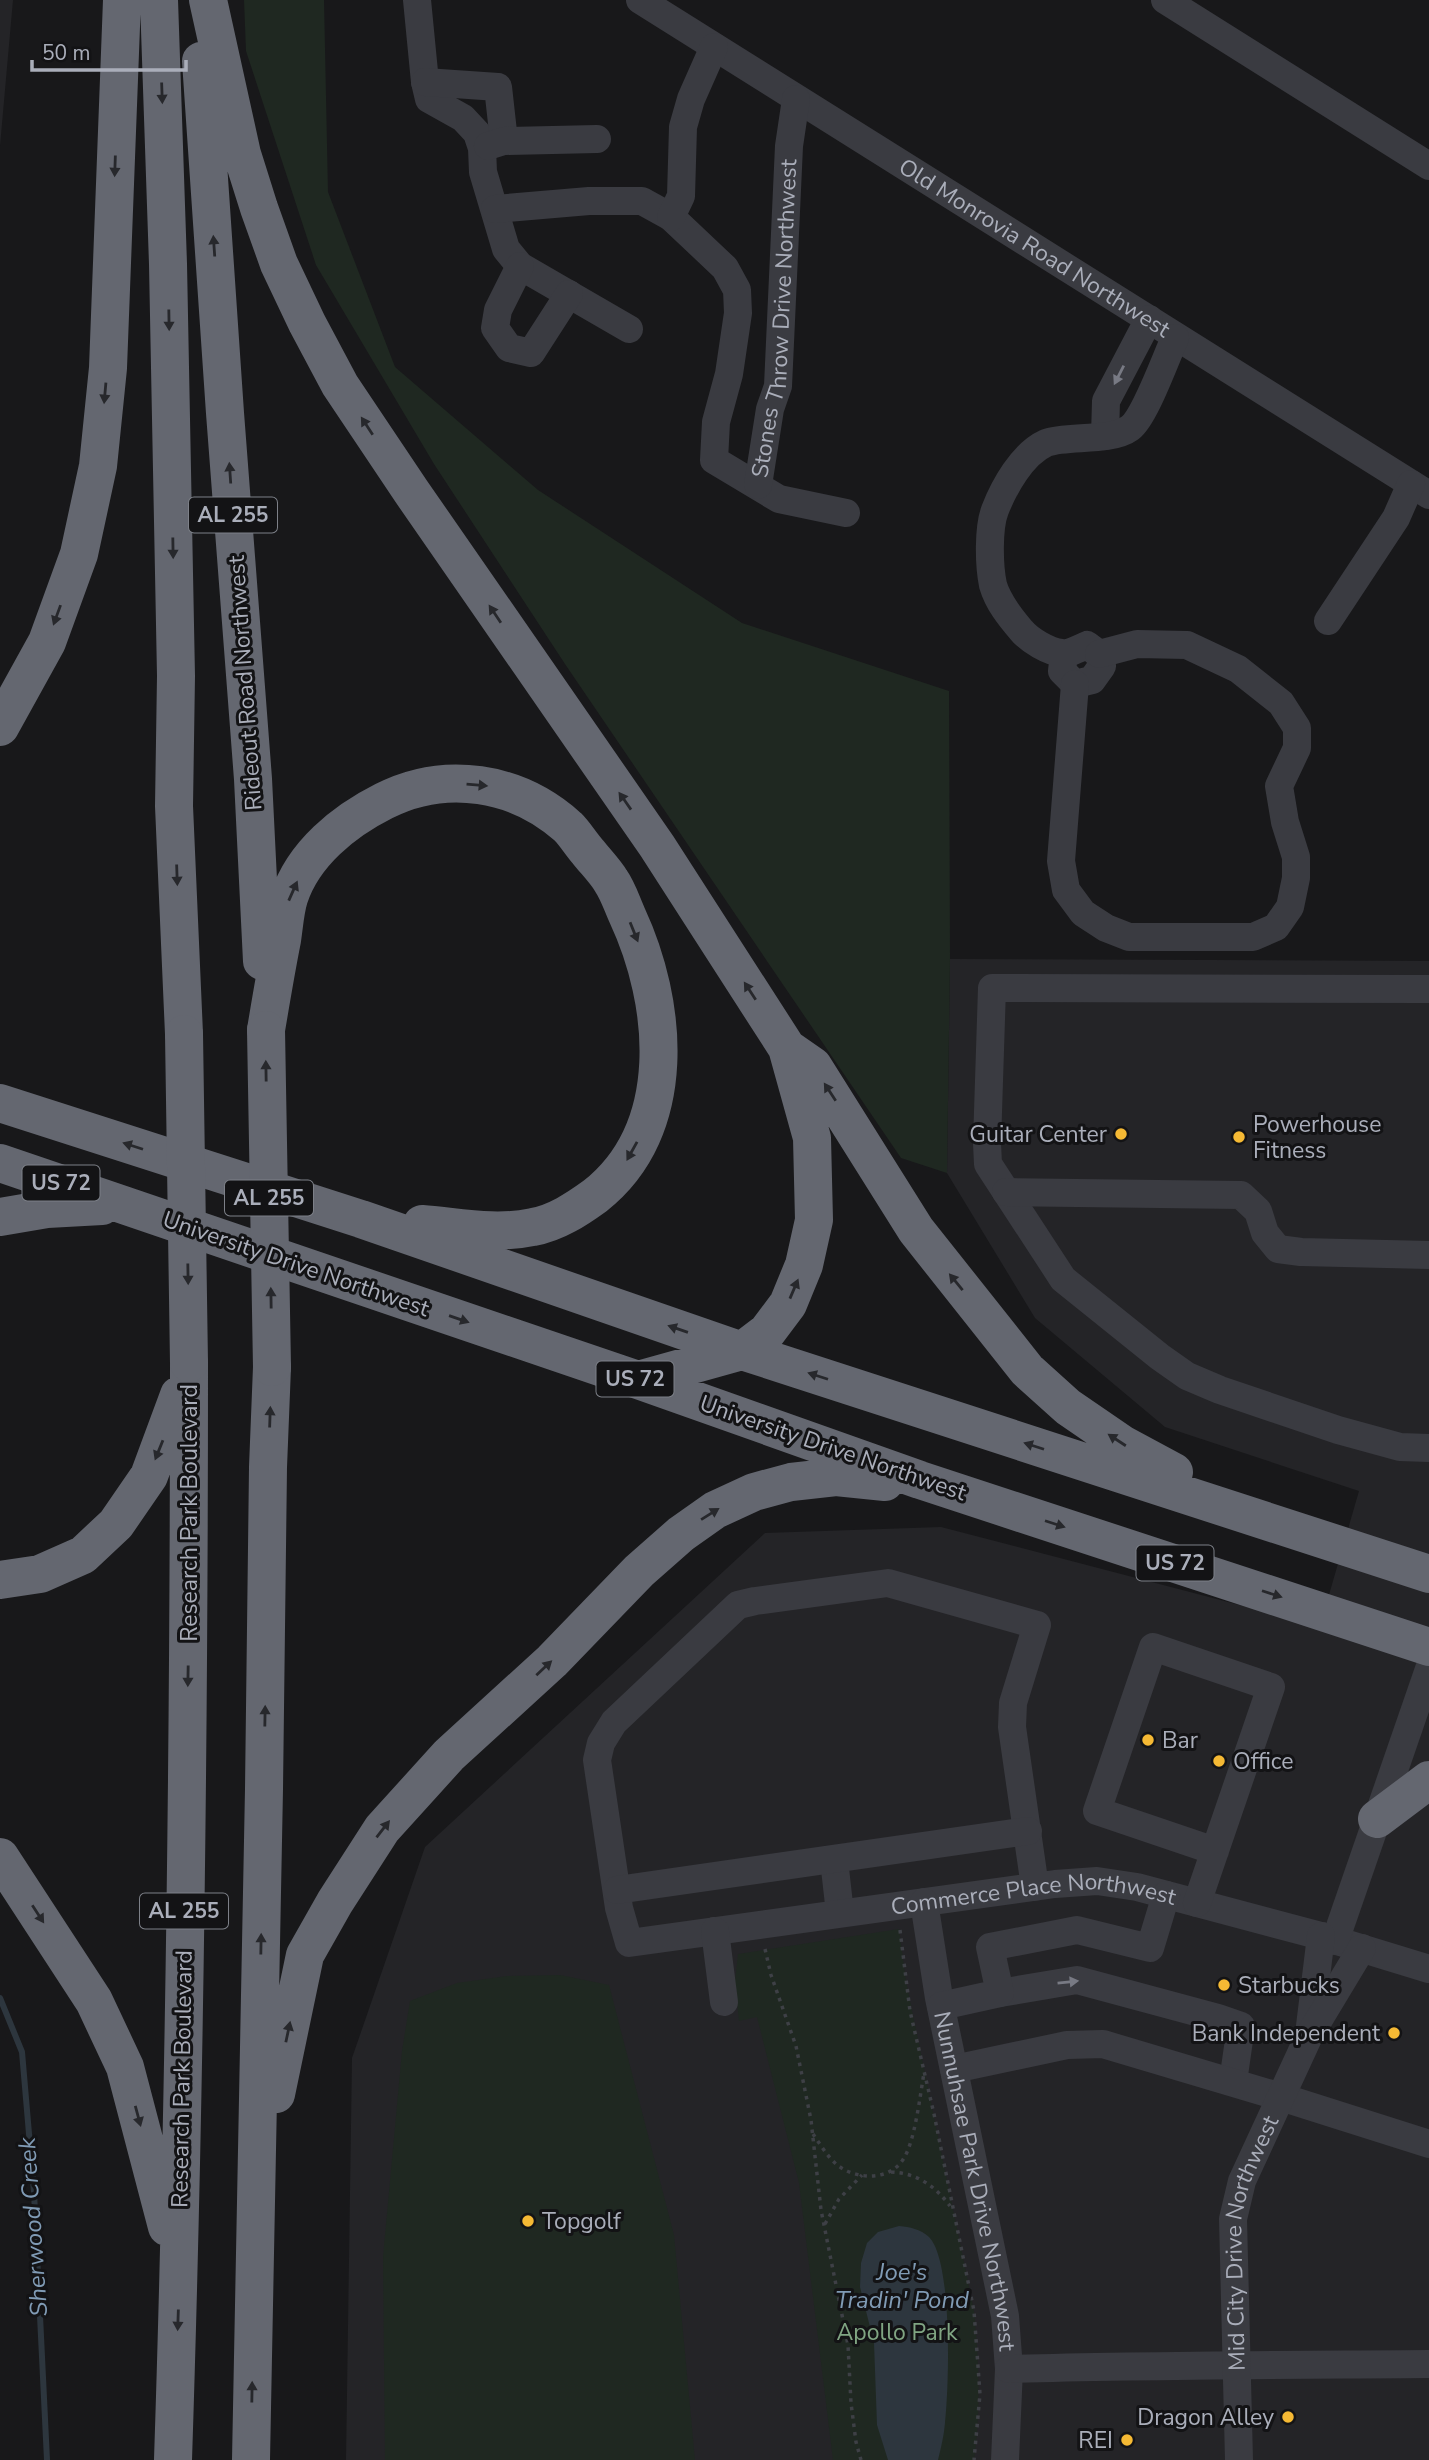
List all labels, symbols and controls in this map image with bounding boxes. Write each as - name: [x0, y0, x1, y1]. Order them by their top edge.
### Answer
- scale bar: [32, 28, 186, 72]
- text: 50 m: [42, 39, 91, 67]
- one-way arrow: [157, 82, 168, 104]
- street label: Old Monrovia Road Northwest: [893, 151, 1177, 345]
- one-way arrow: [110, 155, 121, 177]
- street label: Stones Throw Drive Northwest: [744, 158, 804, 480]
- one-way arrow: [208, 235, 219, 257]
- one-way arrow: [163, 309, 175, 331]
- one-way arrow: [1113, 365, 1124, 385]
- one-way arrow: [99, 383, 110, 405]
- one-way arrow: [361, 416, 374, 436]
- one-way arrow: [224, 462, 235, 484]
- road number: AL 255: [189, 498, 277, 532]
- one-way arrow: [168, 537, 179, 559]
- street label: Rideout Road Northwest: [221, 554, 269, 812]
- one-way arrow: [51, 604, 62, 625]
- one-way arrow: [488, 605, 502, 623]
- one-way arrow: [466, 780, 488, 791]
- one-way arrow: [618, 792, 632, 810]
- one-way arrow: [171, 864, 182, 886]
- one-way arrow: [287, 881, 299, 901]
- one-way arrow: [629, 922, 640, 943]
- one-way arrow: [743, 982, 757, 1000]
- one-way arrow: [261, 1060, 272, 1082]
- one-way arrow: [823, 1083, 836, 1102]
- place label: Powerhouse Fitness: [1253, 1109, 1381, 1166]
- place label: Guitar Center: [969, 1119, 1108, 1150]
- marker: Guitar Center: [1113, 1126, 1129, 1142]
- marker: Powerhouse Fitness: [1231, 1129, 1247, 1145]
- one-way arrow: [122, 1140, 143, 1150]
- one-way arrow: [626, 1141, 638, 1161]
- road number: US 72: [22, 1166, 100, 1200]
- road number: AL 255: [225, 1180, 313, 1216]
- street label: University Drive Northwest: [159, 1204, 434, 1325]
- one-way arrow: [182, 1263, 194, 1285]
- one-way arrow: [948, 1273, 963, 1291]
- one-way arrow: [788, 1279, 800, 1299]
- one-way arrow: [265, 1287, 277, 1309]
- one-way arrow: [449, 1314, 470, 1325]
- one-way arrow: [667, 1323, 688, 1334]
- road number: US 72: [596, 1362, 674, 1396]
- one-way arrow: [807, 1370, 828, 1381]
- street label: Research Park Boulevard: [174, 1384, 205, 1642]
- street label: University Drive Northwest: [696, 1388, 971, 1509]
- one-way arrow: [264, 1405, 275, 1427]
- one-way arrow: [1107, 1434, 1126, 1447]
- one-way arrow: [154, 1440, 165, 1461]
- one-way arrow: [1024, 1440, 1045, 1450]
- one-way arrow: [701, 1508, 720, 1521]
- one-way arrow: [1045, 1519, 1066, 1530]
- road number: US 72: [1136, 1546, 1214, 1580]
- one-way arrow: [1261, 1589, 1282, 1600]
- one-way arrow: [535, 1661, 552, 1677]
- one-way arrow: [182, 1665, 194, 1687]
- one-way arrow: [259, 1705, 271, 1727]
- place label: Bar: [1162, 1725, 1199, 1756]
- marker: Bar: [1140, 1732, 1156, 1748]
- place label: Office: [1233, 1746, 1293, 1777]
- marker: Office: [1211, 1753, 1227, 1769]
- one-way arrow: [376, 1820, 390, 1838]
- street label: Commerce Place Northwest: [889, 1866, 1181, 1922]
- road number: AL 255: [140, 1894, 228, 1928]
- one-way arrow: [31, 1904, 44, 1923]
- one-way arrow: [256, 1933, 267, 1955]
- street label: Research Park Boulevard: [164, 1950, 200, 2208]
- place label: Starbucks: [1238, 1970, 1340, 2001]
- one-way arrow: [1057, 1977, 1079, 1988]
- marker: Starbucks: [1216, 1977, 1232, 1993]
- street label: Nunnuhsae Park Drive Northwest: [927, 2008, 1023, 2353]
- place label: Bank Independent: [1192, 2018, 1381, 2049]
- one-way arrow: [283, 2021, 294, 2043]
- marker: Bank Independent: [1386, 2025, 1402, 2041]
- one-way arrow: [133, 2105, 144, 2127]
- street label: Mid City Drive Northwest: [1218, 2109, 1286, 2371]
- water label: Sherwood Creek: [11, 2135, 55, 2318]
- place label: Topgolf: [542, 2206, 621, 2237]
- marker: Topgolf: [520, 2213, 536, 2229]
- water label: Joe's Tradin' Pond: [835, 2256, 969, 2316]
- one-way arrow: [172, 2309, 183, 2331]
- park label: Apollo Park: [836, 2317, 958, 2348]
- one-way arrow: [247, 2381, 258, 2403]
- place label: Dragon Alley: [1137, 2402, 1274, 2433]
- marker: Dragon Alley: [1280, 2409, 1296, 2425]
- place label: REI: [1078, 2425, 1113, 2456]
- marker: REI: [1119, 2432, 1135, 2448]

